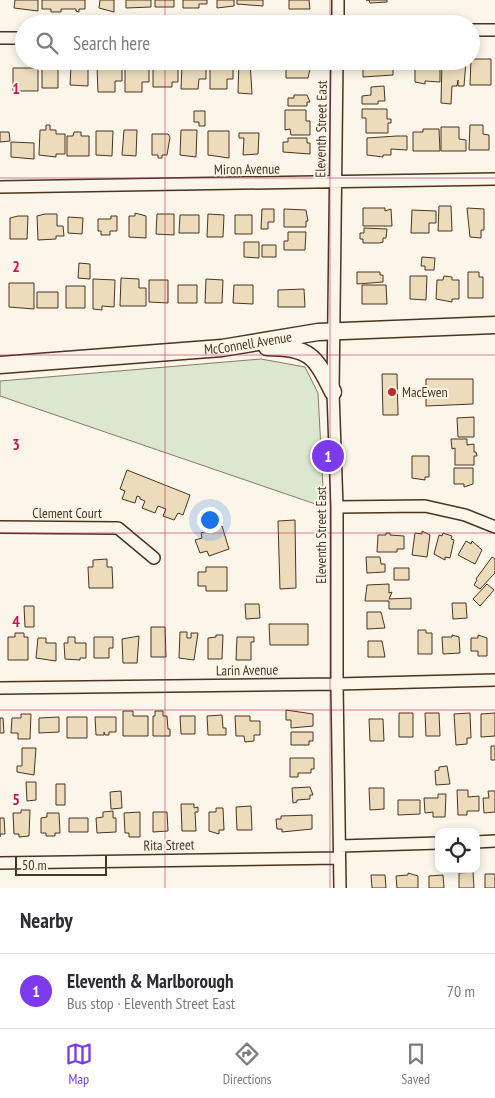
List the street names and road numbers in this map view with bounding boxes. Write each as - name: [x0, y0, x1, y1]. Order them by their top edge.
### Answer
- street label: Eleventh Street East: [311, 80, 331, 178]
- street label: Miron Avenue: [214, 159, 280, 179]
- street label: McConnell Avenue: [203, 327, 293, 358]
- street label: Eleventh Street East: [312, 486, 330, 584]
- street label: Clement Court: [32, 504, 102, 522]
- street label: Larin Avenue: [216, 660, 278, 680]
- street label: Rita Street: [143, 836, 195, 854]

